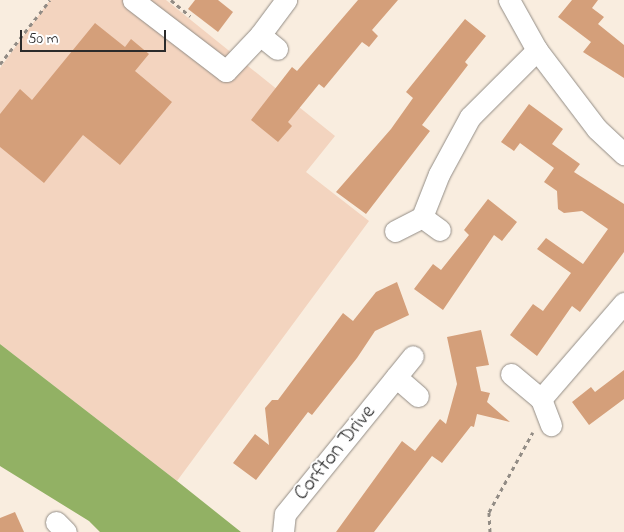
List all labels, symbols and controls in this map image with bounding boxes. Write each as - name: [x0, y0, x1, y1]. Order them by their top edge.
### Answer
- scale bar: [22, 20, 169, 52]
- text: 50 m: [28, 28, 58, 50]
- street label: Corfton Drive: [289, 400, 381, 506]

